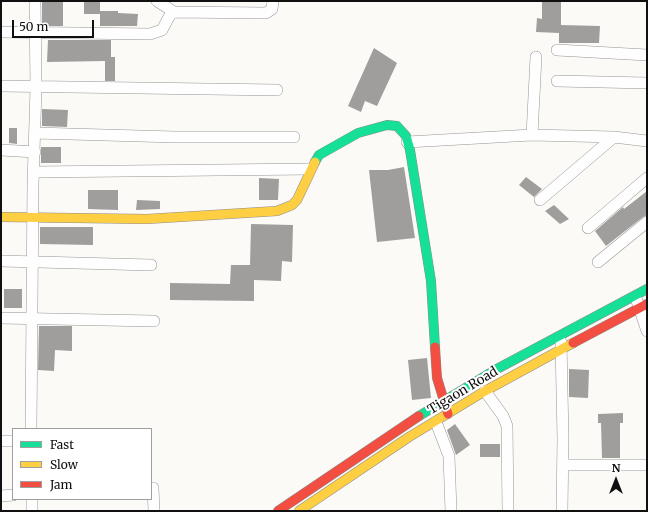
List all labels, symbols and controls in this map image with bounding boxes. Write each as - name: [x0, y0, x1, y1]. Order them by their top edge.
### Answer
- scale bar: [14, 12, 96, 38]
- text: 50 m: [19, 19, 48, 34]
- street label: Tigaon Road: [425, 364, 501, 418]
- legend: [12, 428, 152, 500]
- text: Fast: [50, 437, 74, 452]
- text: Slow: [50, 457, 78, 472]
- north arrow: [596, 460, 636, 500]
- text: N: [612, 461, 620, 475]
- text: Jam: [50, 477, 72, 492]

